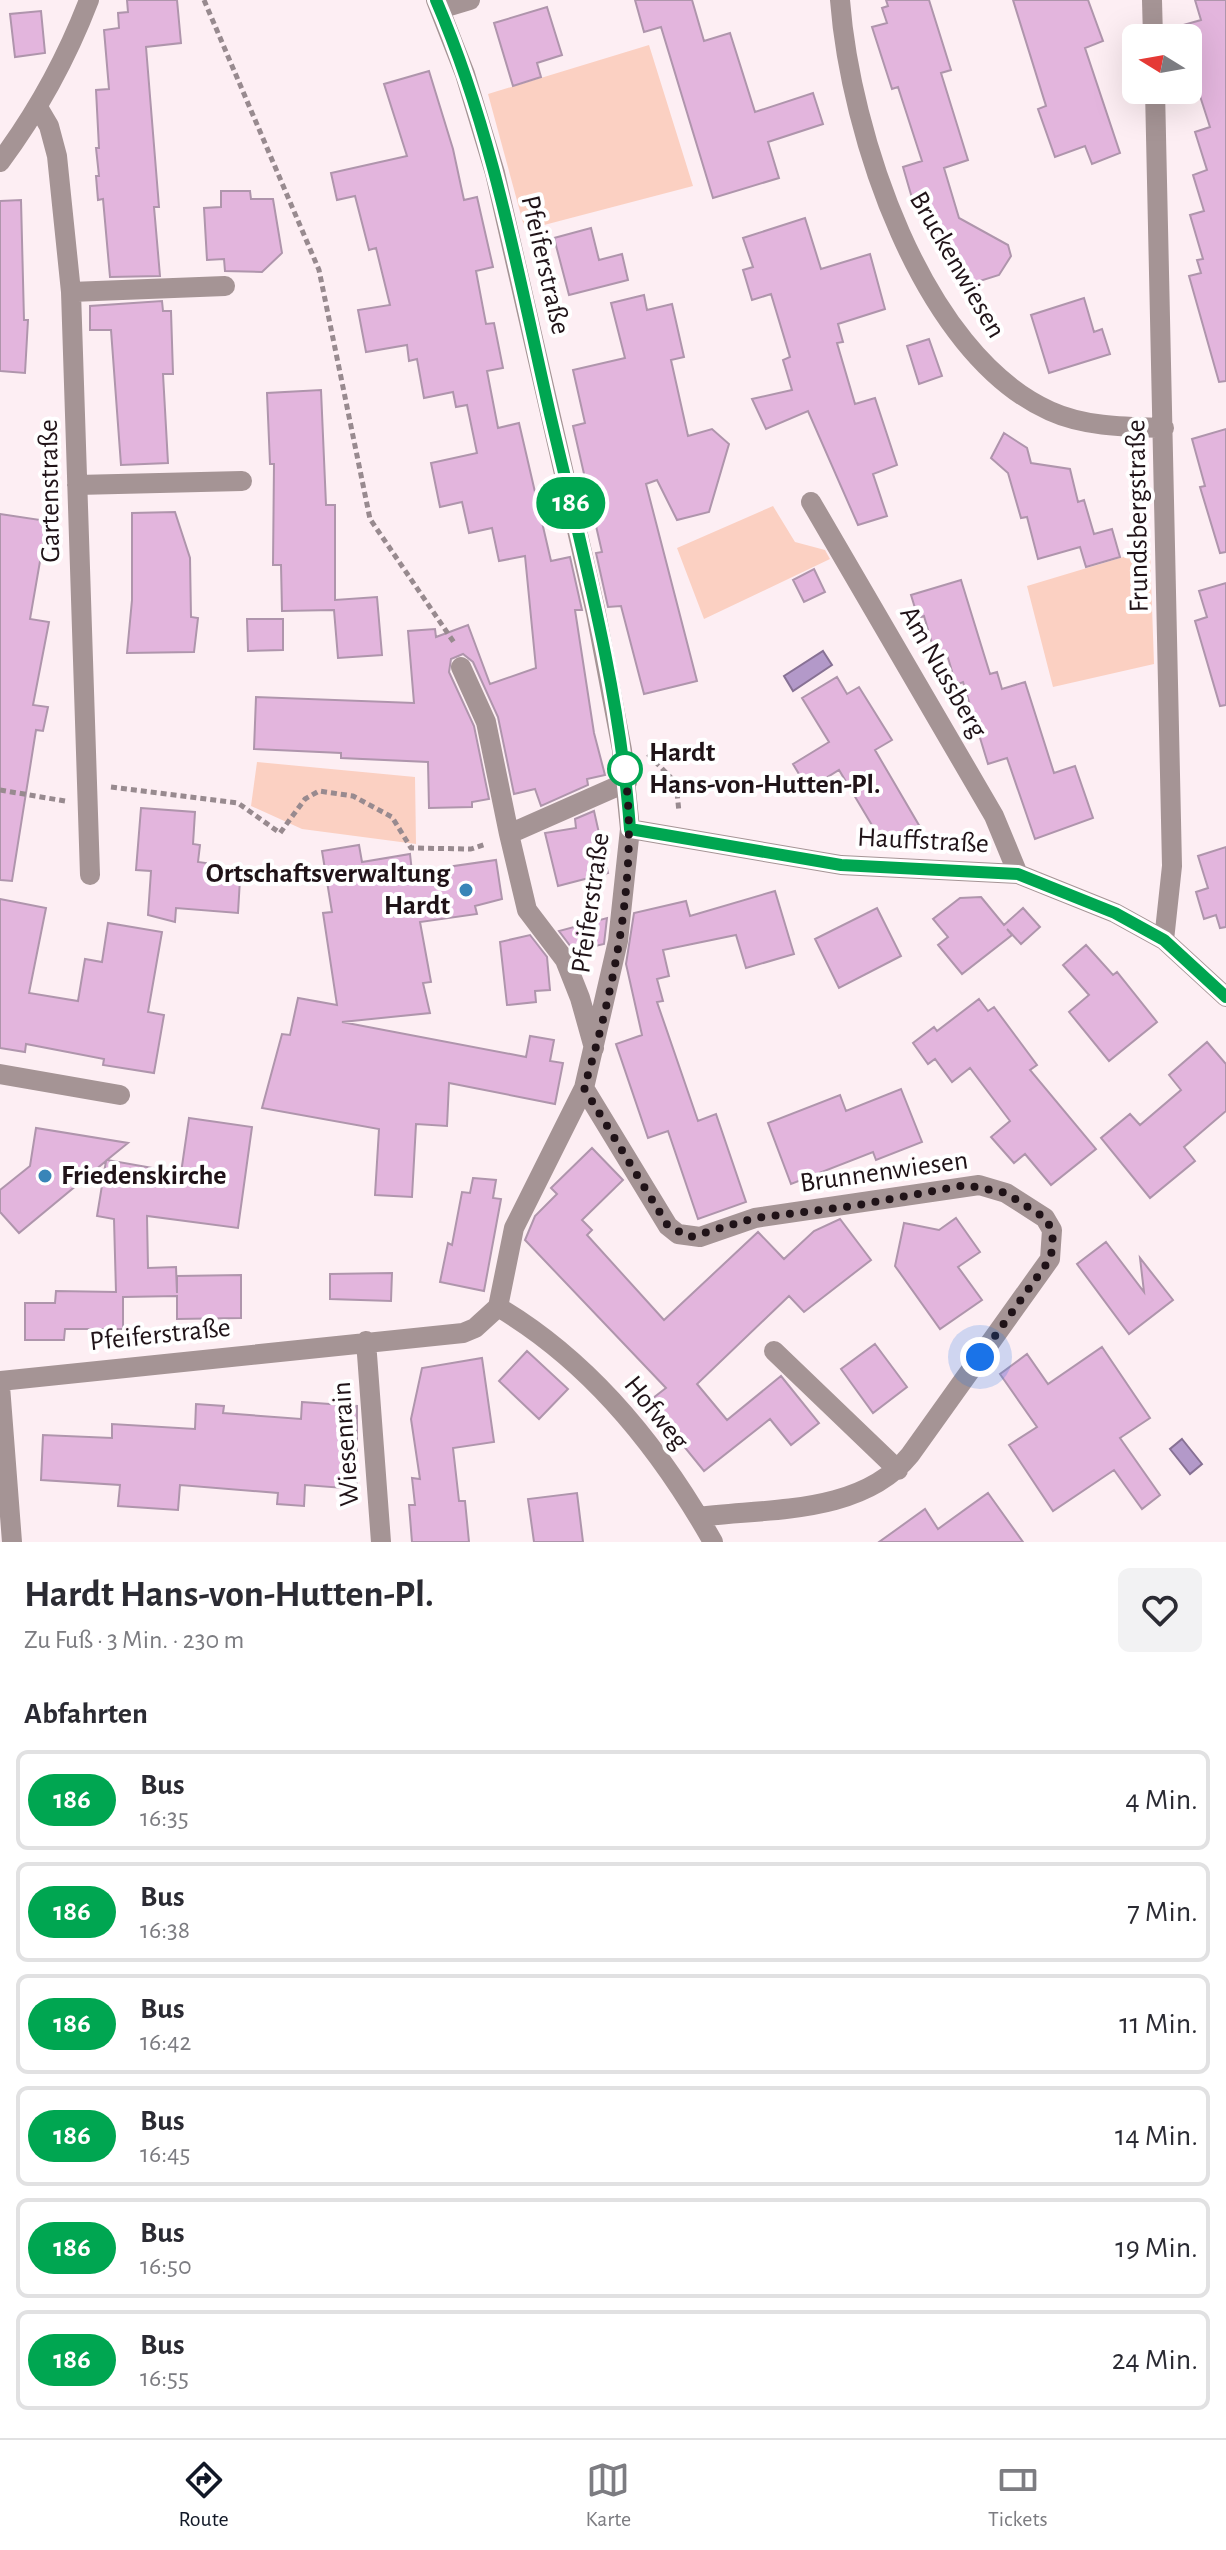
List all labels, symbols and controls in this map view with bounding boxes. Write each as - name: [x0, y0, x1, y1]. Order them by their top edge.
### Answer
- north arrow: [1122, 24, 1202, 104]
- map controls: [1122, 24, 1202, 104]
- street label: Bruckenwiesen: [904, 187, 1010, 343]
- street label: Pfeiferstraße: [515, 193, 575, 337]
- street label: Gartenstraße: [35, 419, 65, 563]
- street label: Frundsbergstraße: [1122, 419, 1154, 613]
- line badge: 186: [525, 477, 617, 529]
- text: 186: [552, 489, 590, 517]
- street label: Am Nussberg: [894, 601, 992, 743]
- place label: Hardt Hans-von-Hutten-Pl.: [649, 739, 880, 799]
- marker: Hardt Hans-von-Hutten-Pl.: [608, 752, 642, 786]
- street label: Hauffstraße: [856, 824, 990, 858]
- street label: Pfeiferstraße: [567, 831, 615, 975]
- place label: Ortschaftsverwaltung Hardt: [206, 860, 451, 920]
- marker: Ortschaftsverwaltung Hardt: [457, 881, 475, 899]
- street label: Brunnenwiesen: [798, 1146, 970, 1198]
- place label: Friedenskirche: [61, 1162, 227, 1190]
- marker: Friedenskirche: [36, 1167, 54, 1185]
- street label: Pfeiferstraße: [88, 1314, 232, 1356]
- your location: [960, 1337, 1000, 1377]
- street label: Hofweg: [618, 1371, 694, 1455]
- street label: Wiesenrain: [328, 1381, 364, 1507]
- button: heart: [1118, 1568, 1202, 1652]
- text: Hardt Hans-von-Hutten-Pl.: [24, 1576, 434, 1614]
- text: Zu Fuß · 3 Min. · 230 m: [24, 1627, 244, 1653]
- text: Abfahrten: [24, 1699, 148, 1729]
- text: Bus: [140, 1770, 185, 1800]
- text: 4 Min.: [1125, 1785, 1198, 1815]
- text: 186: [53, 1786, 91, 1814]
- text: 16:35: [140, 1805, 189, 1831]
- text: Bus: [140, 1882, 185, 1912]
- text: 7 Min.: [1127, 1897, 1198, 1927]
- text: 186: [53, 1898, 91, 1926]
- text: 16:38: [140, 1917, 190, 1943]
- text: Bus: [140, 1994, 185, 2024]
- text: 11 Min.: [1119, 2009, 1198, 2039]
- text: 186: [53, 2010, 91, 2038]
- text: 16:42: [140, 2029, 191, 2055]
- text: Bus: [140, 2106, 185, 2136]
- text: 14 Min.: [1115, 2121, 1198, 2151]
- text: 186: [53, 2122, 91, 2150]
- text: 16:45: [140, 2141, 191, 2167]
- text: Bus: [140, 2218, 185, 2248]
- text: 19 Min.: [1115, 2233, 1198, 2263]
- text: 186: [53, 2234, 91, 2262]
- text: 16:50: [140, 2253, 192, 2279]
- text: Bus: [140, 2330, 185, 2360]
- text: 24 Min.: [1112, 2345, 1198, 2375]
- text: 186: [53, 2346, 91, 2374]
- text: 16:55: [140, 2365, 189, 2391]
- tab: Route: [178, 2458, 229, 2532]
- tab: Karte: [585, 2458, 631, 2532]
- tab: Tickets: [988, 2458, 1048, 2532]

